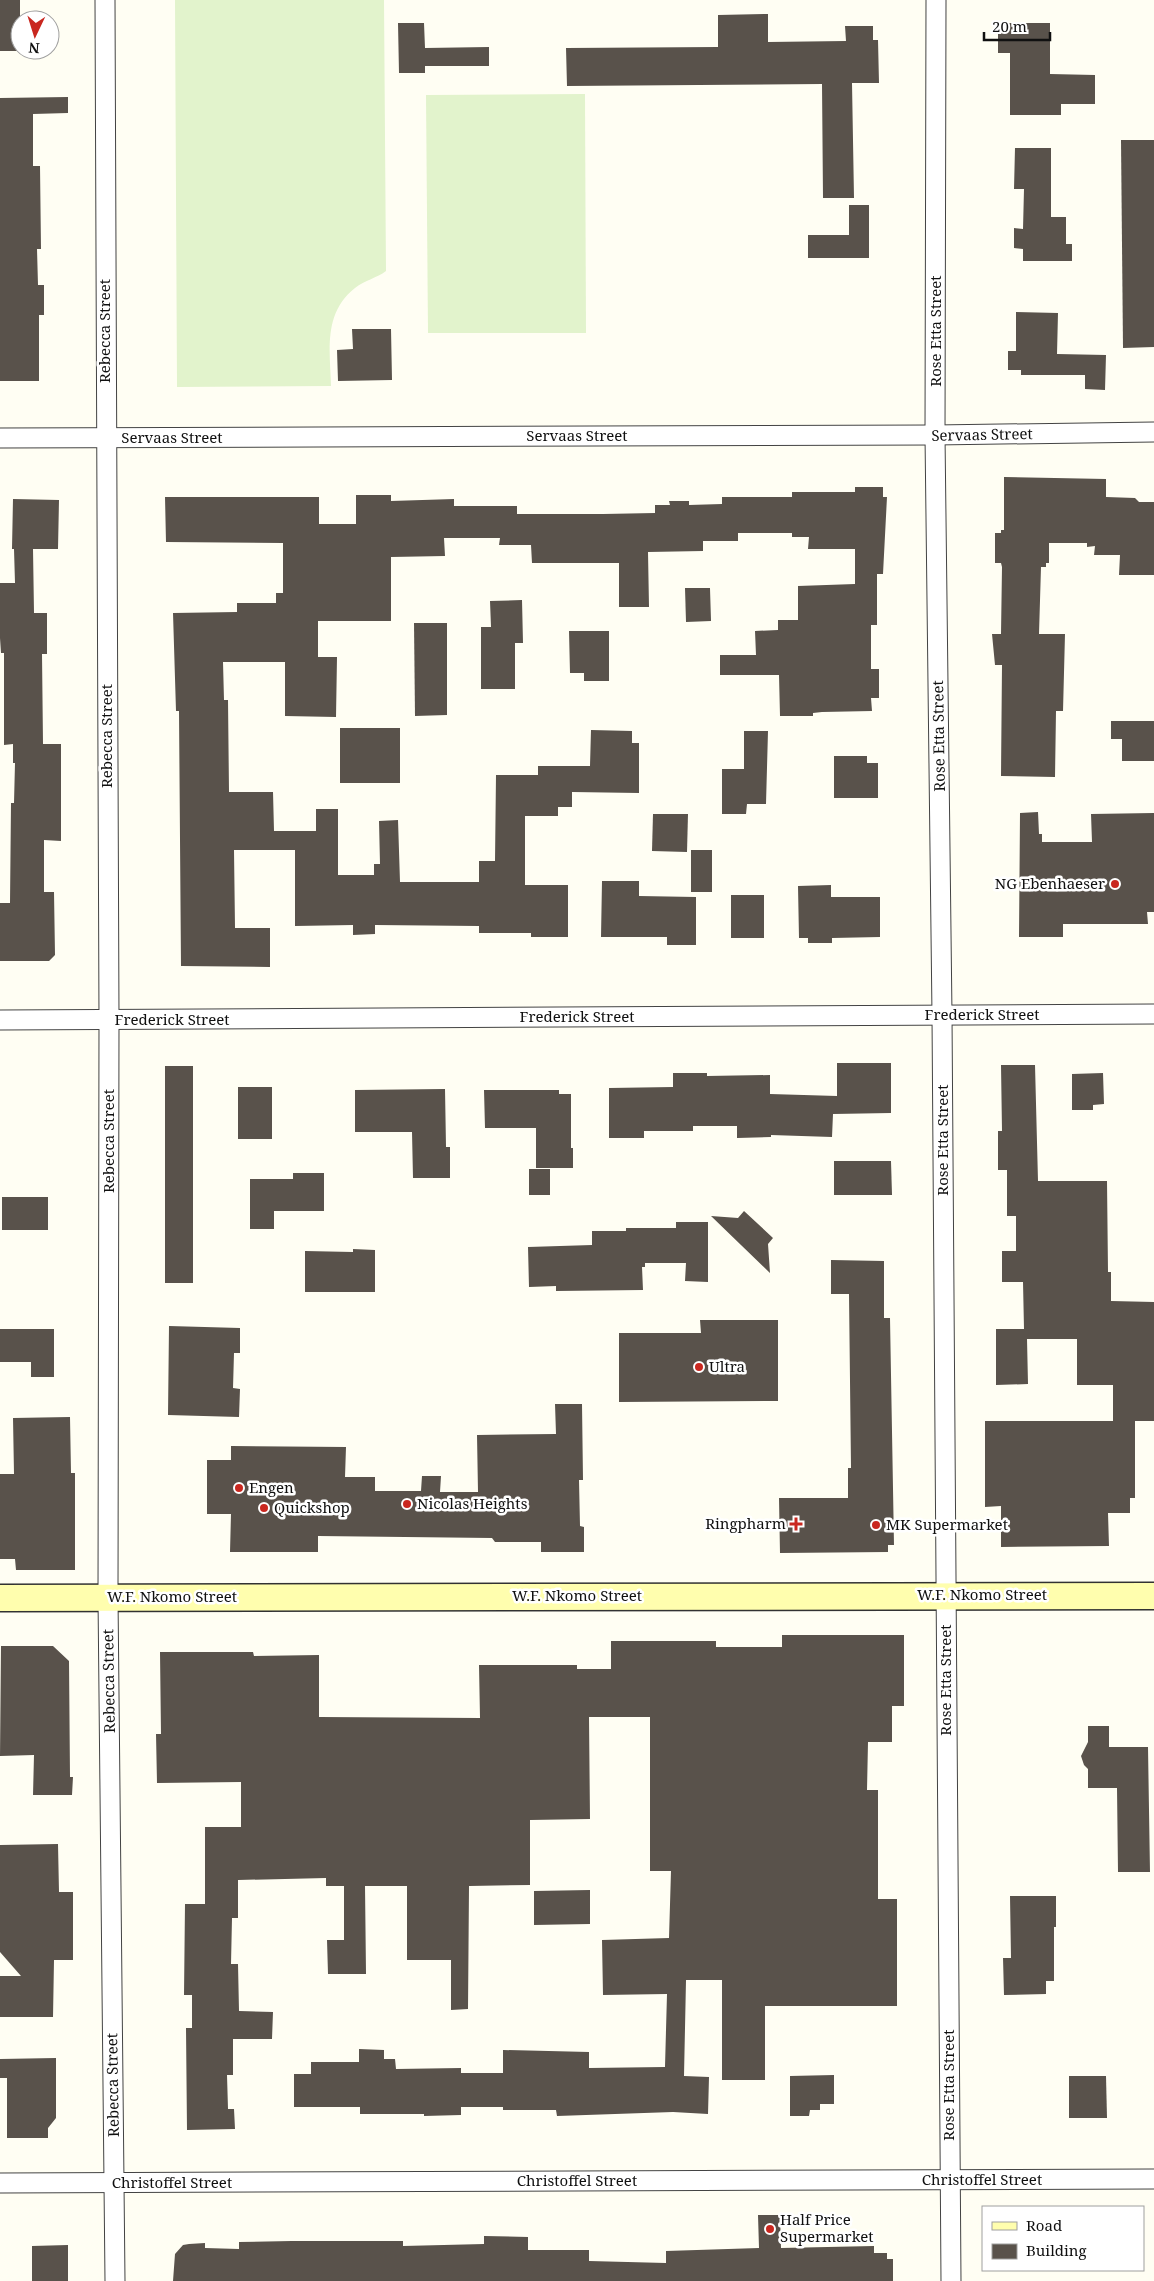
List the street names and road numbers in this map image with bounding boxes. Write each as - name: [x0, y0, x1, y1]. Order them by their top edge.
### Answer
- street label: Rose Etta Street: [925, 275, 945, 387]
- street label: Rebecca Street: [94, 279, 114, 383]
- street label: Servaas Street: [931, 423, 1033, 445]
- street label: Servaas Street: [526, 425, 628, 445]
- street label: Servaas Street: [121, 427, 223, 447]
- street label: Rose Etta Street: [927, 680, 949, 792]
- street label: Rebecca Street: [96, 684, 116, 788]
- street label: Frederick Street: [925, 1004, 1039, 1024]
- street label: Frederick Street: [520, 1006, 634, 1026]
- street label: Frederick Street: [115, 1009, 229, 1029]
- street label: Rose Etta Street: [932, 1084, 952, 1196]
- street label: Rebecca Street: [98, 1089, 118, 1193]
- street label: W.F. Nkomo Street: [917, 1584, 1047, 1604]
- street label: W.F. Nkomo Street: [512, 1585, 642, 1605]
- street label: W.F. Nkomo Street: [107, 1586, 237, 1606]
- street label: Rose Etta Street: [935, 1624, 955, 1736]
- street label: Rebecca Street: [97, 1629, 119, 1733]
- street label: Rose Etta Street: [938, 2029, 958, 2141]
- street label: Rebecca Street: [101, 2033, 123, 2137]
- street label: Christoffel Street: [922, 2169, 1042, 2189]
- street label: Christoffel Street: [517, 2170, 637, 2190]
- street label: Christoffel Street: [112, 2172, 232, 2192]

